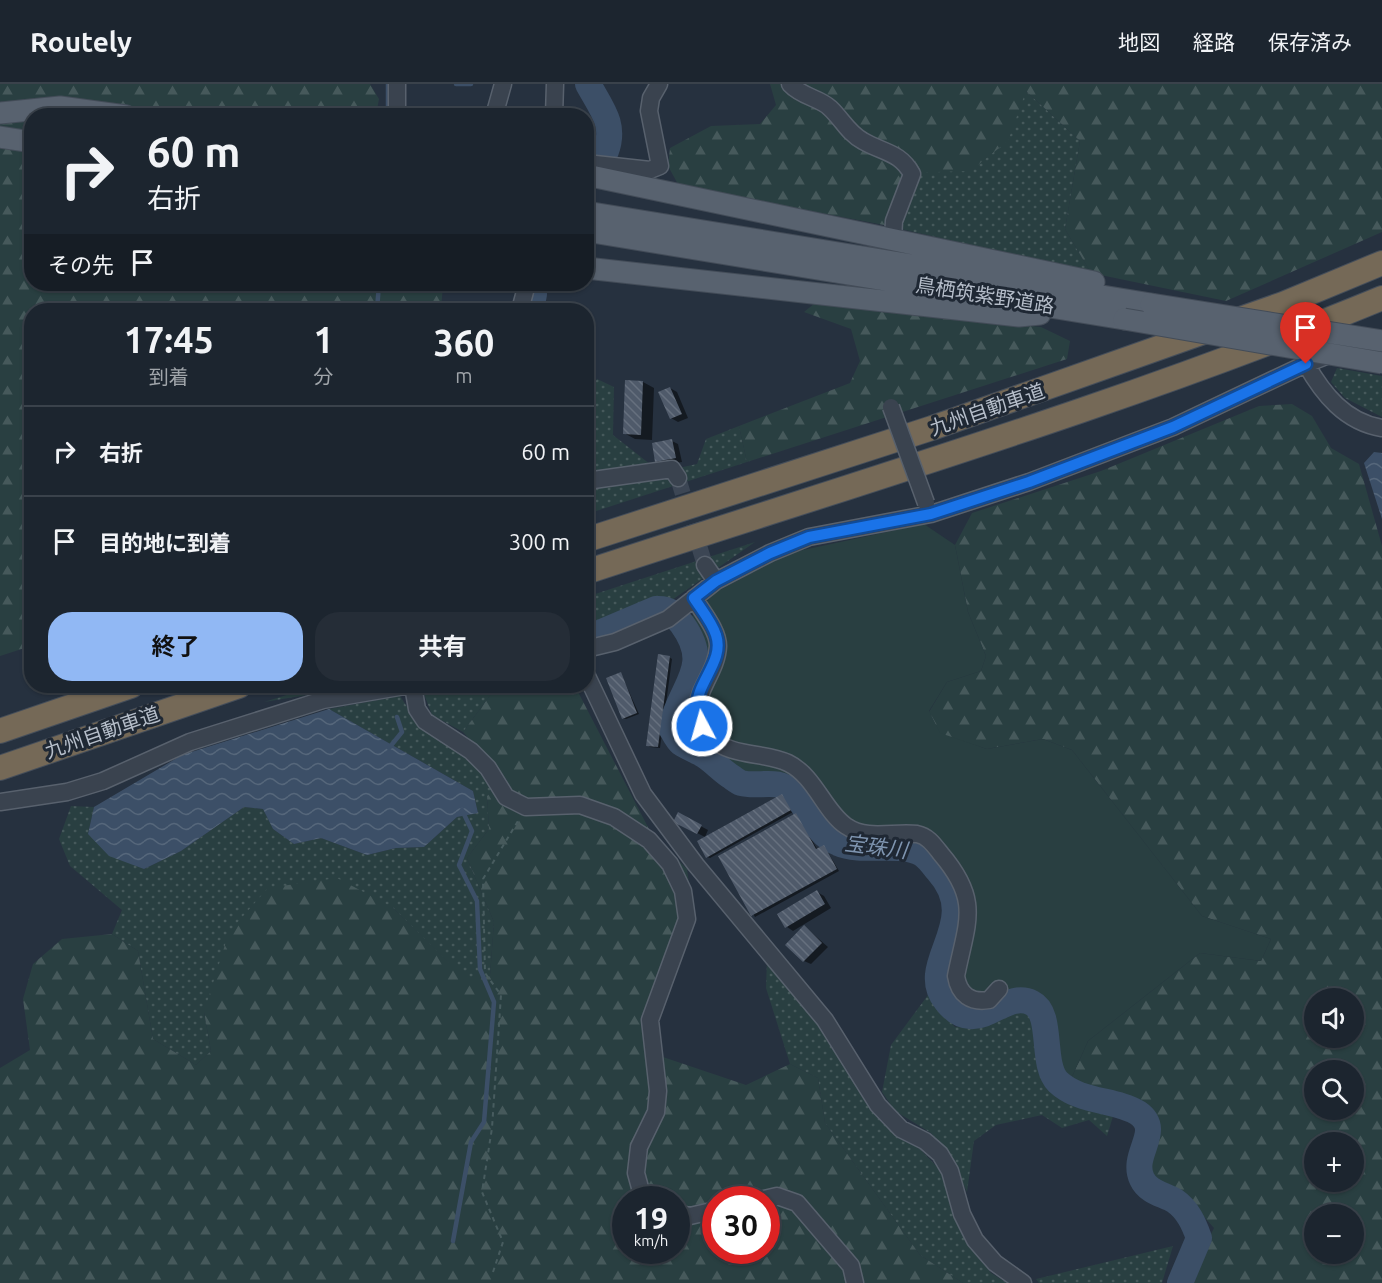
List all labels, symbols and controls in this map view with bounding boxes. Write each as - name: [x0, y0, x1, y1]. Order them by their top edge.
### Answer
- text: Routely: [30, 26, 132, 57]
- text: 地図: [1118, 30, 1160, 54]
- text: 経路: [1193, 30, 1235, 54]
- text: 保存済み: [1268, 30, 1352, 54]
- text: 60 m: [147, 128, 241, 175]
- icon: right: [48, 132, 126, 210]
- text: 右折: [147, 183, 201, 213]
- icon: arrive: [126, 246, 159, 279]
- text: その先: [48, 252, 114, 277]
- street label: 鳥栖筑紫野道路: [914, 273, 1056, 317]
- pin: [1280, 302, 1331, 364]
- icon: arrive: [1289, 311, 1322, 344]
- text: 17:45: [124, 319, 214, 360]
- text: 1: [313, 319, 334, 360]
- text: 360: [433, 322, 494, 363]
- text: m: [455, 364, 473, 387]
- text: 到着: [149, 365, 189, 388]
- text: 分: [314, 365, 334, 388]
- street label: 九州自動車道: [927, 379, 1047, 439]
- icon: right: [48, 435, 81, 468]
- text: 60 m: [521, 439, 570, 464]
- text: 右折: [99, 440, 143, 465]
- icon: arrive: [48, 525, 81, 558]
- text: 300 m: [509, 529, 570, 554]
- text: 目的地に到着: [99, 530, 231, 555]
- button: 終了: [48, 612, 303, 681]
- button: 共有: [315, 612, 570, 681]
- position arrow: [670, 694, 734, 758]
- street label: 九州自動車道: [42, 702, 162, 762]
- water label: 宝珠川: [843, 830, 911, 862]
- map controls: [1304, 988, 1364, 1264]
- button: sound: [1304, 988, 1364, 1048]
- button: search: [1304, 1060, 1364, 1120]
- button: +: [1304, 1132, 1364, 1192]
- speed limit sign: 30: [702, 1186, 780, 1264]
- text: 19: [634, 1201, 668, 1235]
- button: −: [1304, 1204, 1364, 1264]
- text: km/h: [634, 1232, 668, 1249]

